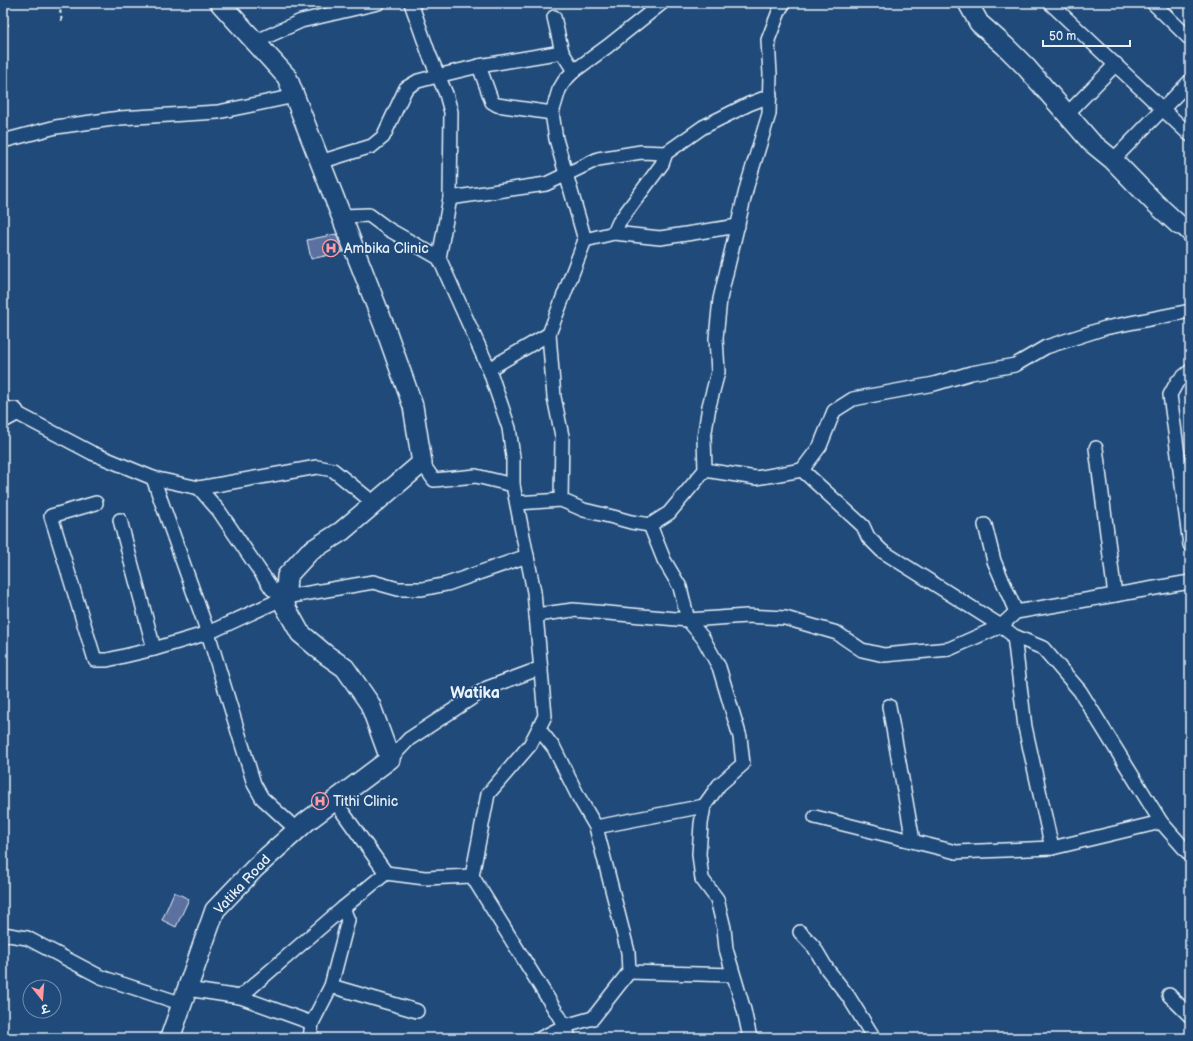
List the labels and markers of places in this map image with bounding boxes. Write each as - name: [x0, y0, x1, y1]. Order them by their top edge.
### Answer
- hospital icon: Ambika Clinic: [321, 238, 341, 258]
- place label: Ambika Clinic: [344, 240, 429, 257]
- hospital icon: Tithi Clinic: [310, 791, 330, 811]
- place label: Tithi Clinic: [333, 793, 398, 810]

